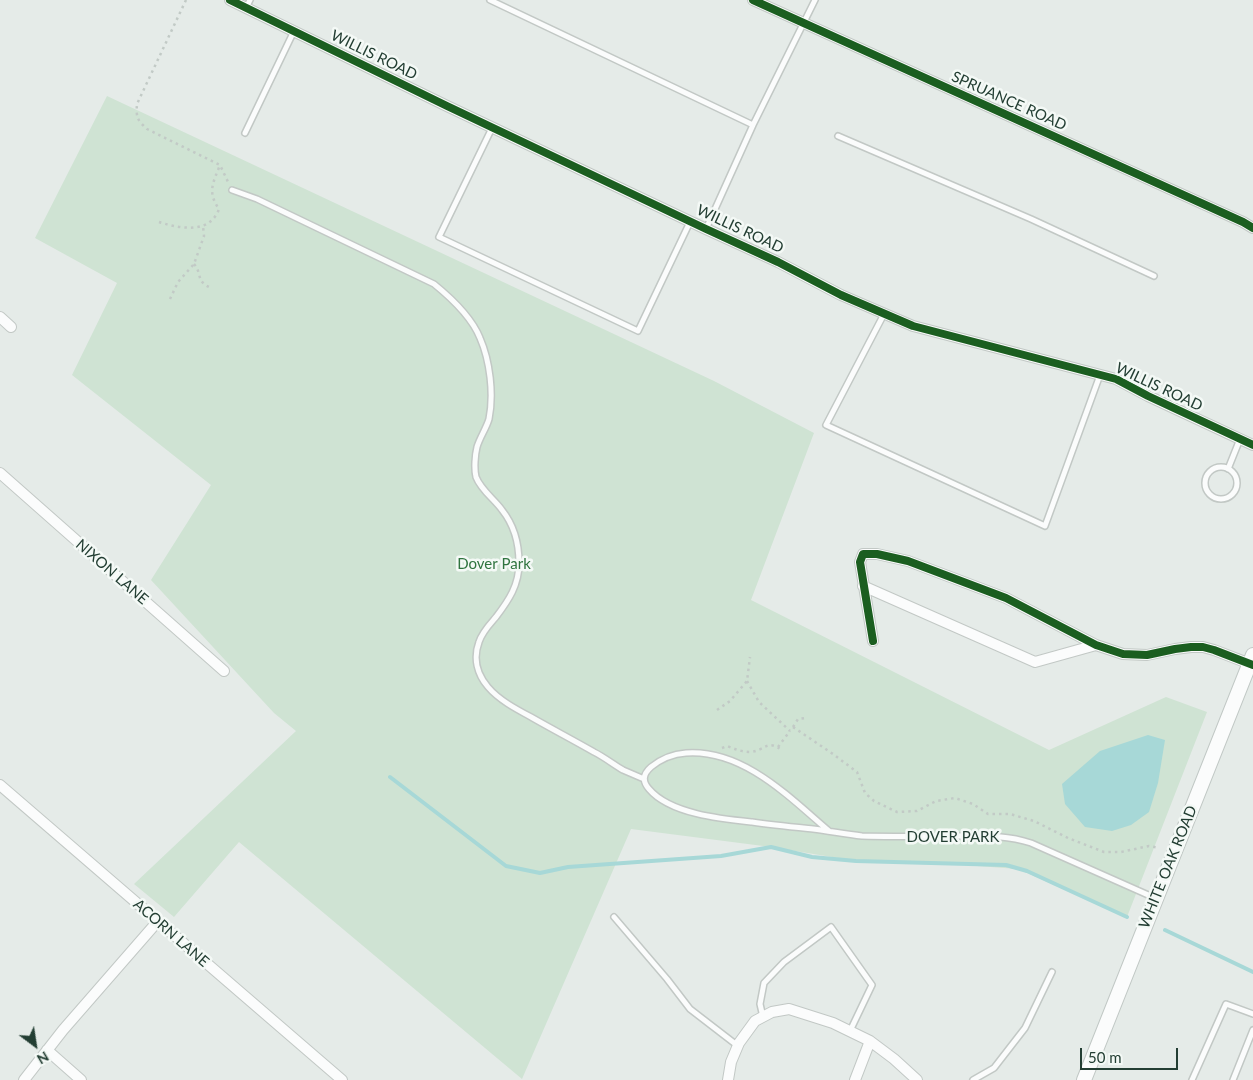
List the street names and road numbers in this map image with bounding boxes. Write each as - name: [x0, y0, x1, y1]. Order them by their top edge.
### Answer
- street label: WILLIS ROAD: [328, 26, 420, 84]
- street label: SPRUANCE ROAD: [949, 68, 1069, 134]
- street label: WILLIS ROAD: [694, 201, 786, 257]
- street label: WILLIS ROAD: [1113, 359, 1205, 415]
- street label: NIXON LANE: [72, 536, 152, 608]
- street label: WHITE OAK ROAD: [1135, 803, 1201, 931]
- street label: DOVER PARK: [907, 828, 999, 846]
- street label: ACORN LANE: [129, 895, 213, 971]

